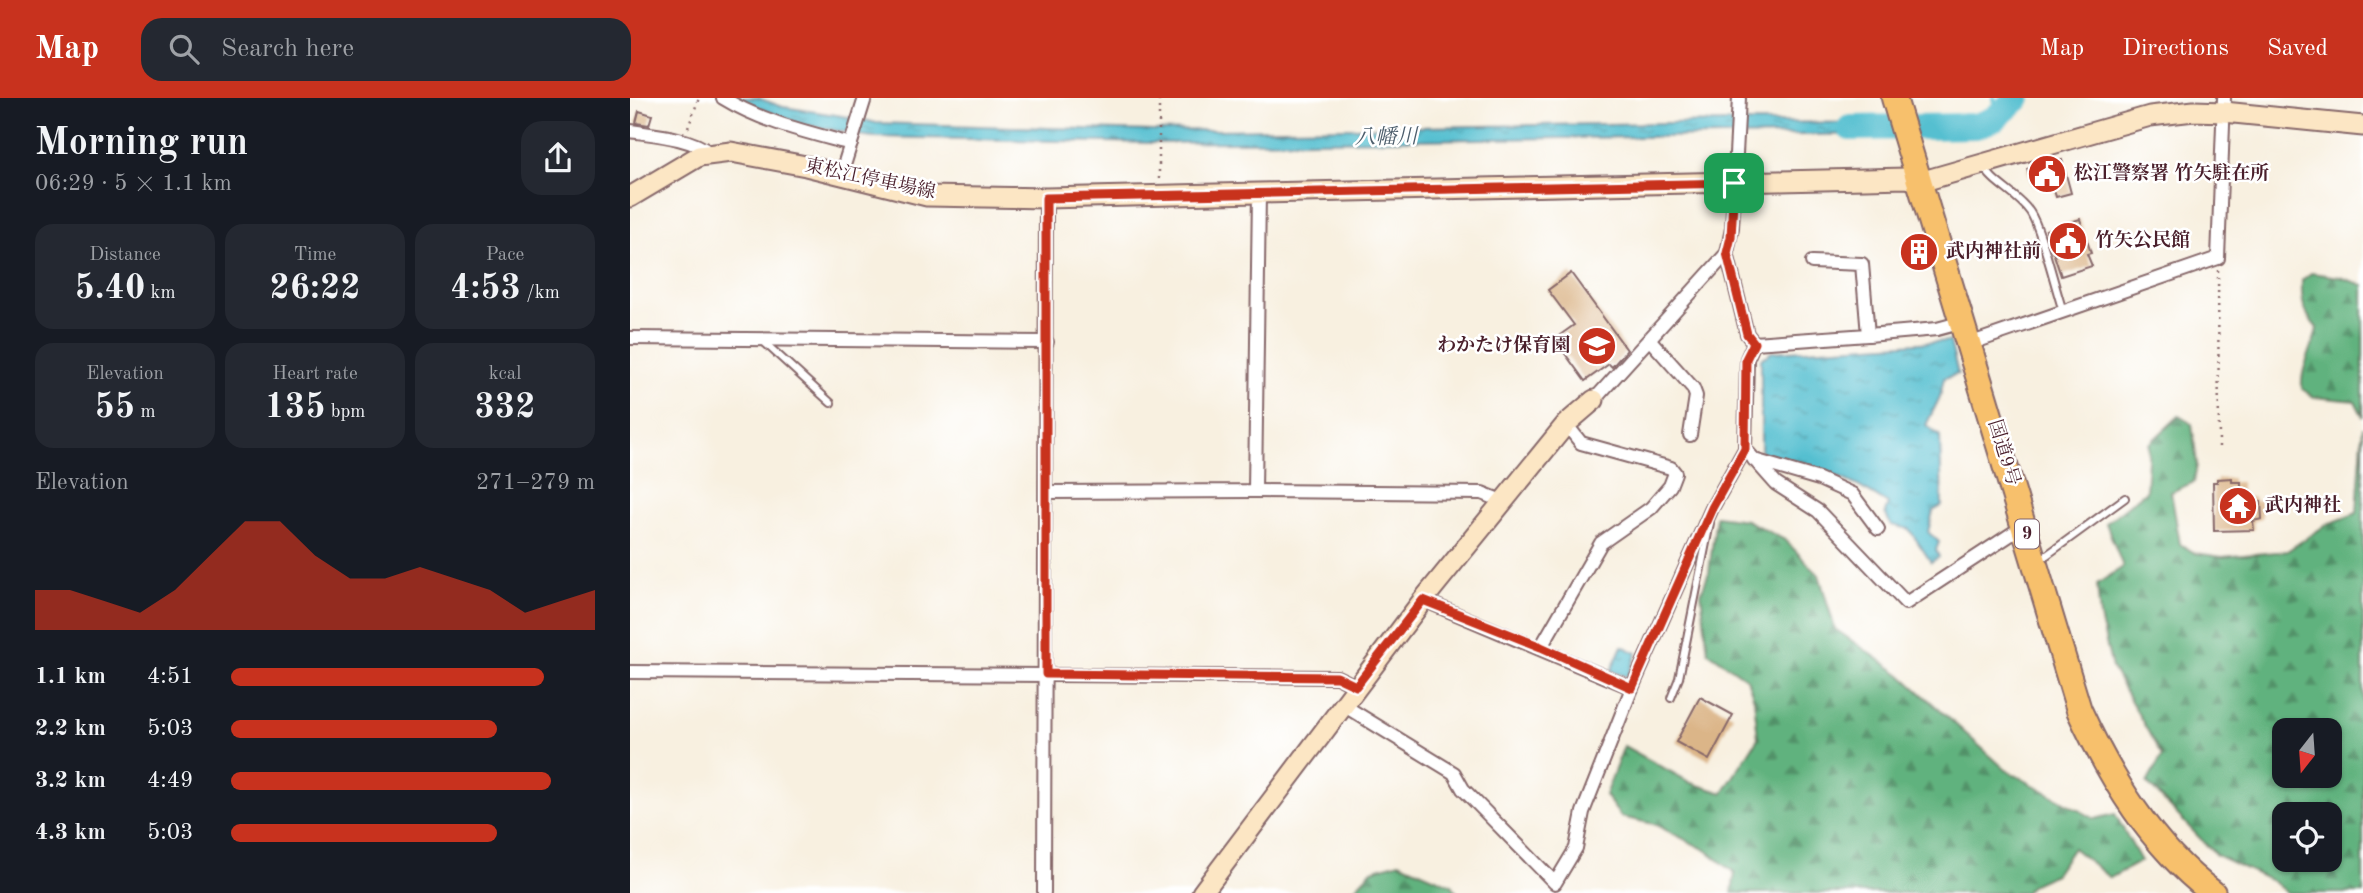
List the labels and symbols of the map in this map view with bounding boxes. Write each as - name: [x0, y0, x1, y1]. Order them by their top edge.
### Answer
- water label: 八幡川: [1354, 125, 1420, 149]
- pin: [1704, 153, 1764, 213]
- public building icon: 松江警察署 竹矢駐在所: [2026, 153, 2068, 195]
- street label: 東松江停車場線: [803, 154, 938, 203]
- place label: 松江警察署 竹矢駐在所: [2074, 162, 2269, 184]
- public building icon: 竹矢公民館: [2047, 220, 2089, 262]
- place label: 竹矢公民館: [2095, 229, 2190, 251]
- building icon: 武内神社前: [1898, 231, 1940, 273]
- place label: 武内神社前: [1946, 240, 2041, 262]
- school or university icon: わかたけ保育園: [1576, 325, 1618, 367]
- place label: わかたけ保育園: [1437, 334, 1570, 356]
- street label: 国道9号: [1984, 417, 2024, 488]
- temple icon: 武内神社: [2217, 485, 2259, 527]
- place label: 武内神社: [2265, 494, 2341, 516]
- road number: 9: [2015, 520, 2039, 548]
- north arrow: [2272, 718, 2342, 788]

